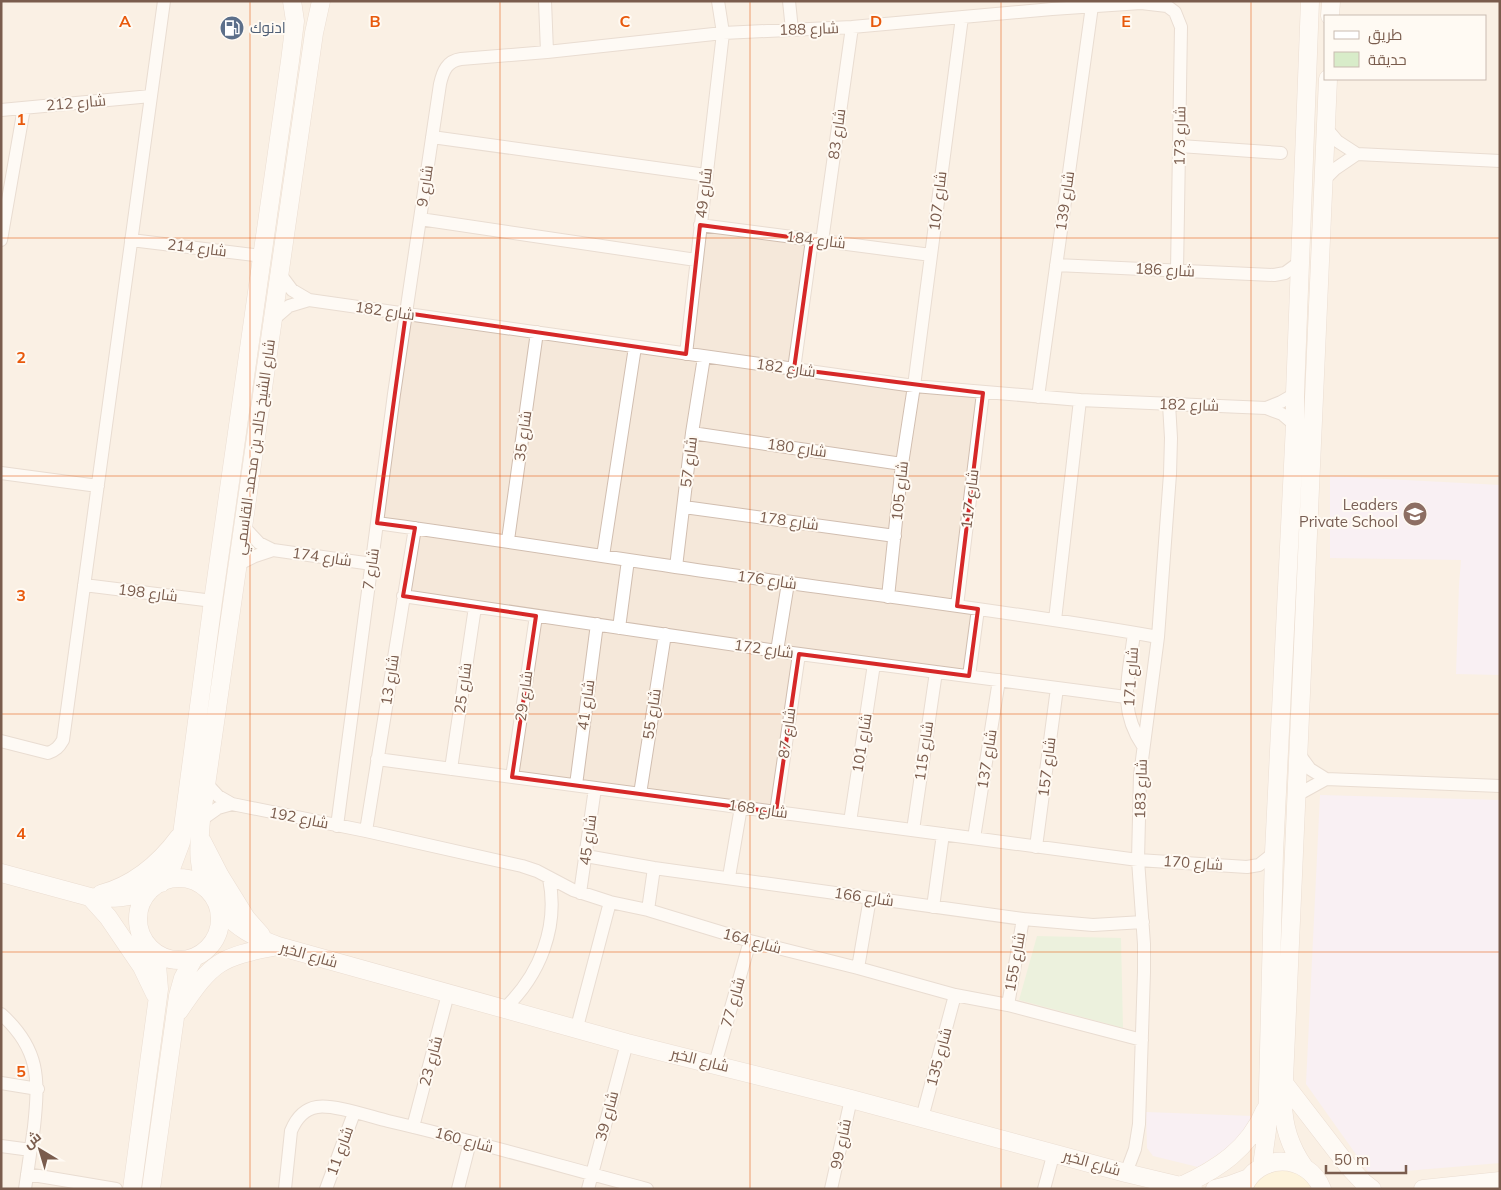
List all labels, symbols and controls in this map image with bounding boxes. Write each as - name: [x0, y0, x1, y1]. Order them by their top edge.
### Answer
- text: A: [119, 11, 131, 31]
- text: B: [369, 11, 381, 31]
- text: C: [620, 11, 631, 31]
- text: D: [870, 11, 882, 31]
- text: E: [1121, 11, 1131, 31]
- fuel station icon: ادنوك: [219, 15, 245, 41]
- legend: [1324, 15, 1486, 80]
- place label: ادنوك: [250, 18, 286, 37]
- street label: شارع 188: [779, 18, 839, 41]
- text: طريق: [1368, 25, 1402, 45]
- text: حديقة: [1368, 50, 1407, 69]
- street label: 212 شارع: [45, 90, 107, 117]
- street label: شارع 173: [1169, 106, 1192, 166]
- street label: شارع 83: [824, 107, 851, 161]
- text: 1: [16, 109, 26, 129]
- street label: شارع 9: [412, 164, 439, 208]
- street label: شارع 49: [691, 166, 718, 220]
- street label: شارع 107: [924, 170, 953, 232]
- street label: شارع 139: [1051, 170, 1080, 232]
- street label: شارع 184: [785, 226, 847, 255]
- street label: 214 شارع: [166, 234, 228, 263]
- street label: شارع 186: [1134, 258, 1195, 283]
- street label: شارع 182: [354, 297, 416, 326]
- street label: شارع الشيخ خالد بن محمد القاسمي: [230, 338, 282, 556]
- text: 2: [16, 347, 26, 367]
- street label: شارع 182: [755, 354, 817, 383]
- street label: شارع 182: [1159, 394, 1219, 417]
- street label: شارع 35: [510, 409, 537, 463]
- street label: شارع 180: [766, 434, 828, 463]
- street label: شارع 57: [676, 435, 703, 489]
- street label: شارع 105: [887, 460, 914, 522]
- street label: شارع 117: [956, 468, 985, 530]
- place label: Leaders Private School: [1299, 495, 1398, 531]
- school or university icon: Leaders Private School: [1402, 501, 1428, 527]
- street label: شارع 178: [758, 507, 820, 536]
- street label: شارع 174: [291, 543, 353, 572]
- street label: شارع 7: [358, 547, 385, 591]
- street label: شارع 176: [736, 566, 798, 595]
- street label: شارع 198: [117, 579, 179, 608]
- text: 3: [16, 585, 26, 605]
- street label: شارع 172: [733, 635, 795, 664]
- street label: شارع 171: [1119, 646, 1144, 708]
- street label: شارع 13: [376, 653, 405, 707]
- street label: شارع 25: [450, 661, 477, 715]
- street label: شارع 29: [511, 669, 538, 723]
- street label: شارع 41: [573, 678, 600, 732]
- street label: شارع 55: [638, 687, 667, 741]
- street label: شارع 87: [774, 706, 801, 760]
- street label: شارع 101: [847, 712, 878, 774]
- street label: شارع 115: [910, 720, 939, 782]
- street label: شارع 137: [972, 728, 1003, 790]
- street label: شارع 157: [1033, 736, 1062, 798]
- street label: شارع 183: [1130, 759, 1153, 819]
- street label: شارع 168: [727, 795, 789, 824]
- street label: شارع 192: [267, 802, 330, 835]
- street label: شارع 45: [575, 813, 602, 867]
- text: 4: [16, 823, 26, 843]
- street label: شارع 170: [1162, 851, 1224, 876]
- street label: شارع 166: [833, 883, 895, 912]
- street label: شارع 164: [720, 924, 784, 959]
- street label: شارع 155: [1000, 931, 1031, 993]
- street label: شارع الخير: [277, 937, 340, 974]
- street label: شارع 77: [716, 975, 751, 1030]
- street label: شارع 135: [922, 1025, 957, 1089]
- street label: شارع 23: [415, 1034, 448, 1088]
- street label: شارع الخير: [668, 1043, 731, 1078]
- text: 5: [16, 1061, 26, 1081]
- street label: شارع 39: [591, 1089, 624, 1143]
- street label: شارع 99: [826, 1117, 857, 1171]
- street label: شارع 160: [432, 1123, 496, 1158]
- street label: شارع 11: [322, 1124, 359, 1179]
- north arrow: [15, 1125, 65, 1175]
- text: ش: [19, 1127, 45, 1152]
- scale bar: [1326, 1142, 1406, 1174]
- street label: شارع الخير: [1060, 1145, 1123, 1182]
- text: 50 m: [1334, 1150, 1369, 1169]

